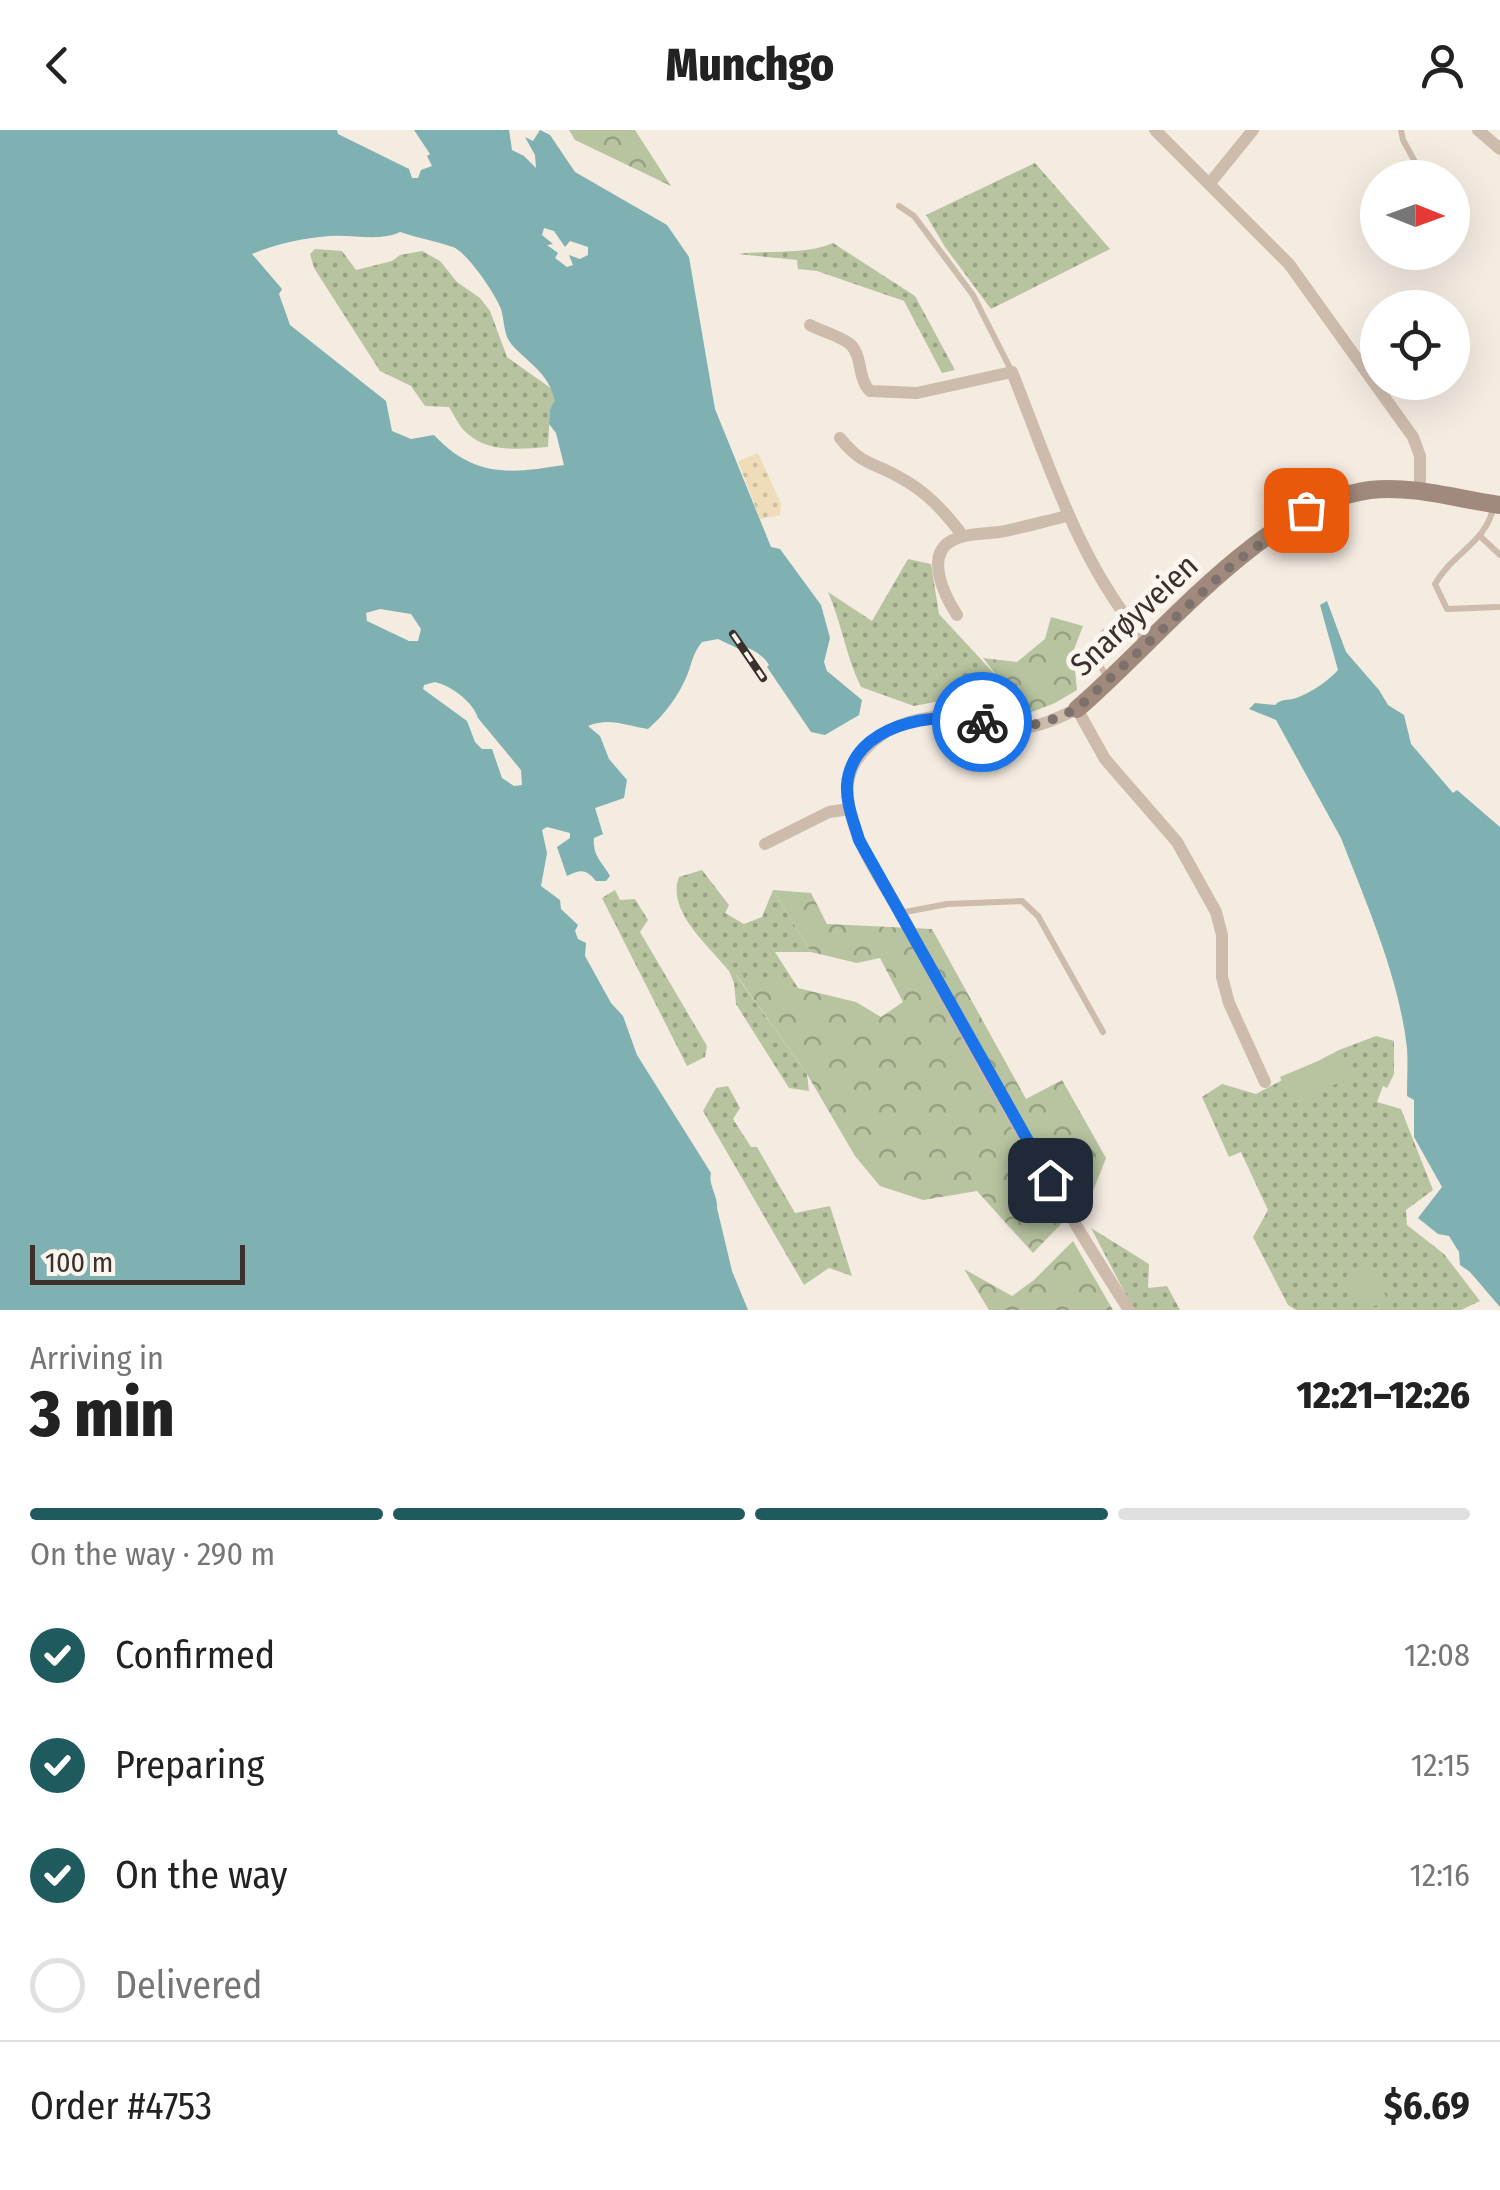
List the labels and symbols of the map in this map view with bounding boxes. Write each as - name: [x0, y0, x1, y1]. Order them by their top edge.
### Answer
- north arrow: [1360, 160, 1470, 270]
- pin: [1264, 468, 1349, 553]
- street label: Snarøyveien: [1062, 546, 1206, 684]
- courier: [932, 672, 1032, 772]
- pin: [1008, 1138, 1093, 1223]
- scale bar: [30, 1240, 245, 1284]

